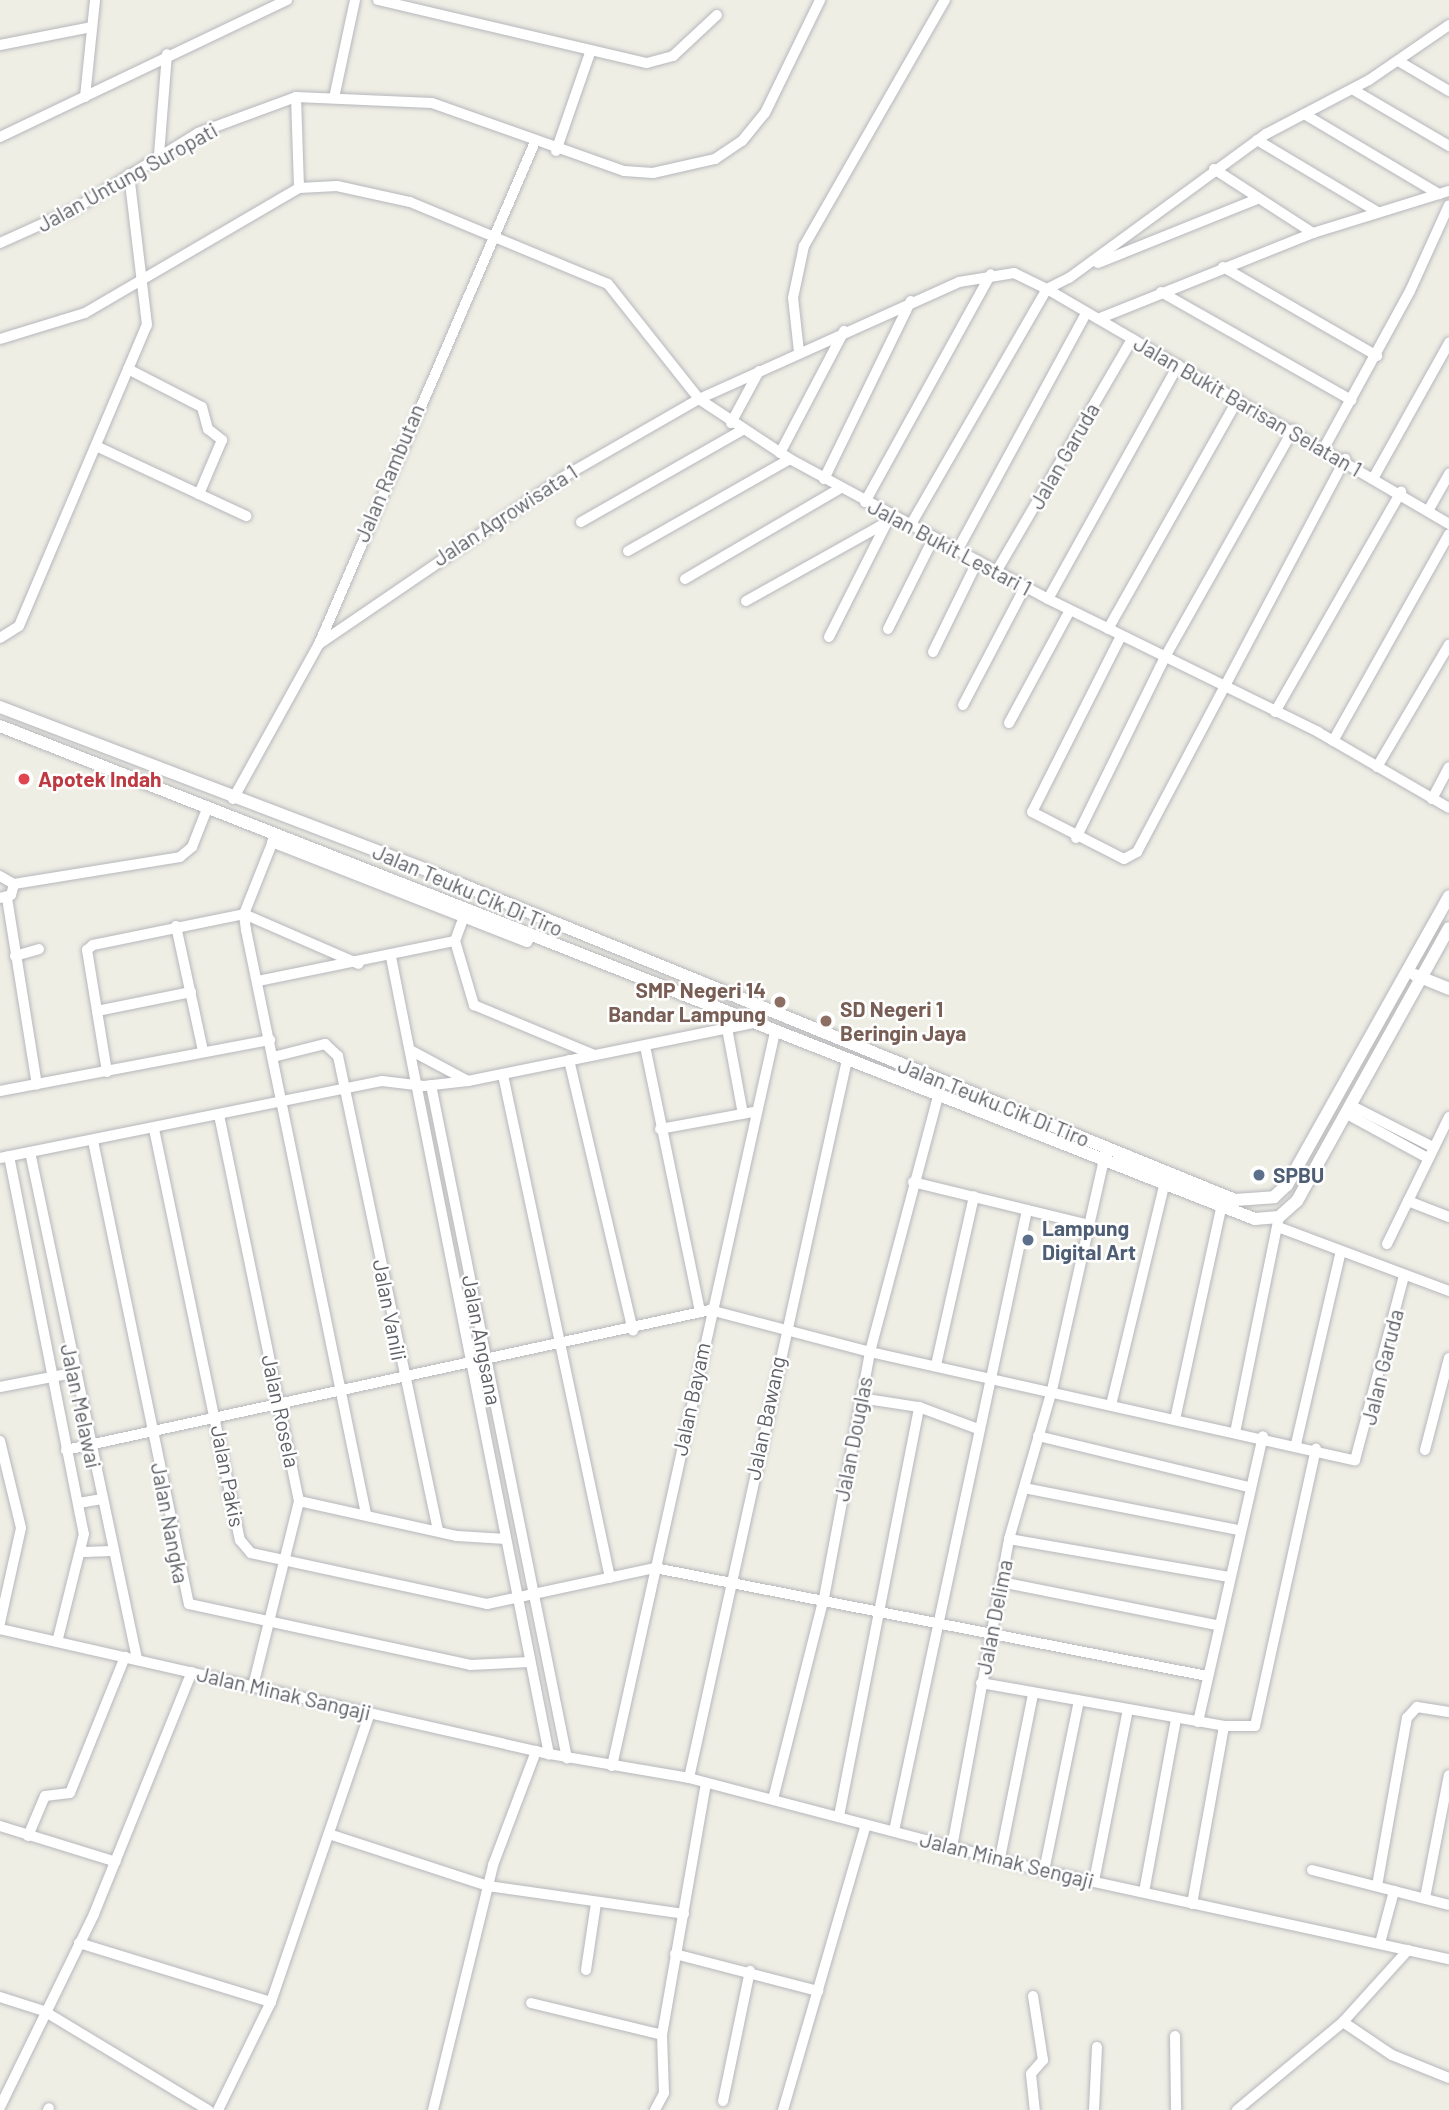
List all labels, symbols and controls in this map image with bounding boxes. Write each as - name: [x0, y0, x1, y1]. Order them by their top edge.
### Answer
- street label: Jalan Untung Suropati: [32, 117, 222, 237]
- street label: Jalan Bukit Barisan Selatan 1: [1130, 330, 1366, 482]
- street label: Jalan Garuda: [1023, 398, 1105, 514]
- street label: Jalan Rambutan: [349, 400, 429, 546]
- street label: Jalan Agrowisata 1: [428, 459, 582, 571]
- street label: Jalan Bukit Lestari 1: [864, 493, 1036, 601]
- place label: Apotek Indah: [38, 766, 161, 792]
- marker: Apotek Indah: [16, 771, 32, 787]
- street label: Jalan Teuku Cik Di Tiro: [369, 839, 567, 941]
- place label: SMP Negeri 14 Bandar Lampung: [608, 977, 766, 1027]
- marker: SMP Negeri 14 Bandar Lampung: [772, 994, 788, 1010]
- place label: SD Negeri 1 Beringin Jaya: [840, 996, 966, 1046]
- marker: SD Negeri 1 Beringin Jaya: [818, 1013, 834, 1029]
- street label: Jalan Teuku Cik Di Tiro: [895, 1052, 1093, 1152]
- place label: SPBU: [1273, 1162, 1324, 1188]
- marker: SPBU: [1251, 1167, 1267, 1183]
- place label: Lampung Digital Art: [1042, 1215, 1136, 1265]
- marker: Lampung Digital Art: [1020, 1232, 1036, 1248]
- street label: Jalan Vanili: [368, 1257, 412, 1363]
- street label: Jalan Angsana: [457, 1273, 507, 1407]
- street label: Jalan Garuda: [1355, 1306, 1409, 1428]
- street label: Jalan Bayam: [667, 1340, 715, 1458]
- street label: Jalan Melawai: [56, 1341, 106, 1471]
- street label: Jalan Rosela: [257, 1352, 305, 1470]
- street label: Jalan Bawang: [740, 1354, 790, 1482]
- street label: Jalan Douglas: [829, 1375, 877, 1503]
- street label: Jalan Pakis: [206, 1423, 250, 1529]
- street label: Jalan Nangka: [146, 1460, 194, 1586]
- street label: Jalan Delima: [971, 1557, 1017, 1677]
- street label: Jalan Minak Sangaji: [195, 1661, 373, 1725]
- street label: Jalan Minak Sengaji: [917, 1826, 1097, 1894]

